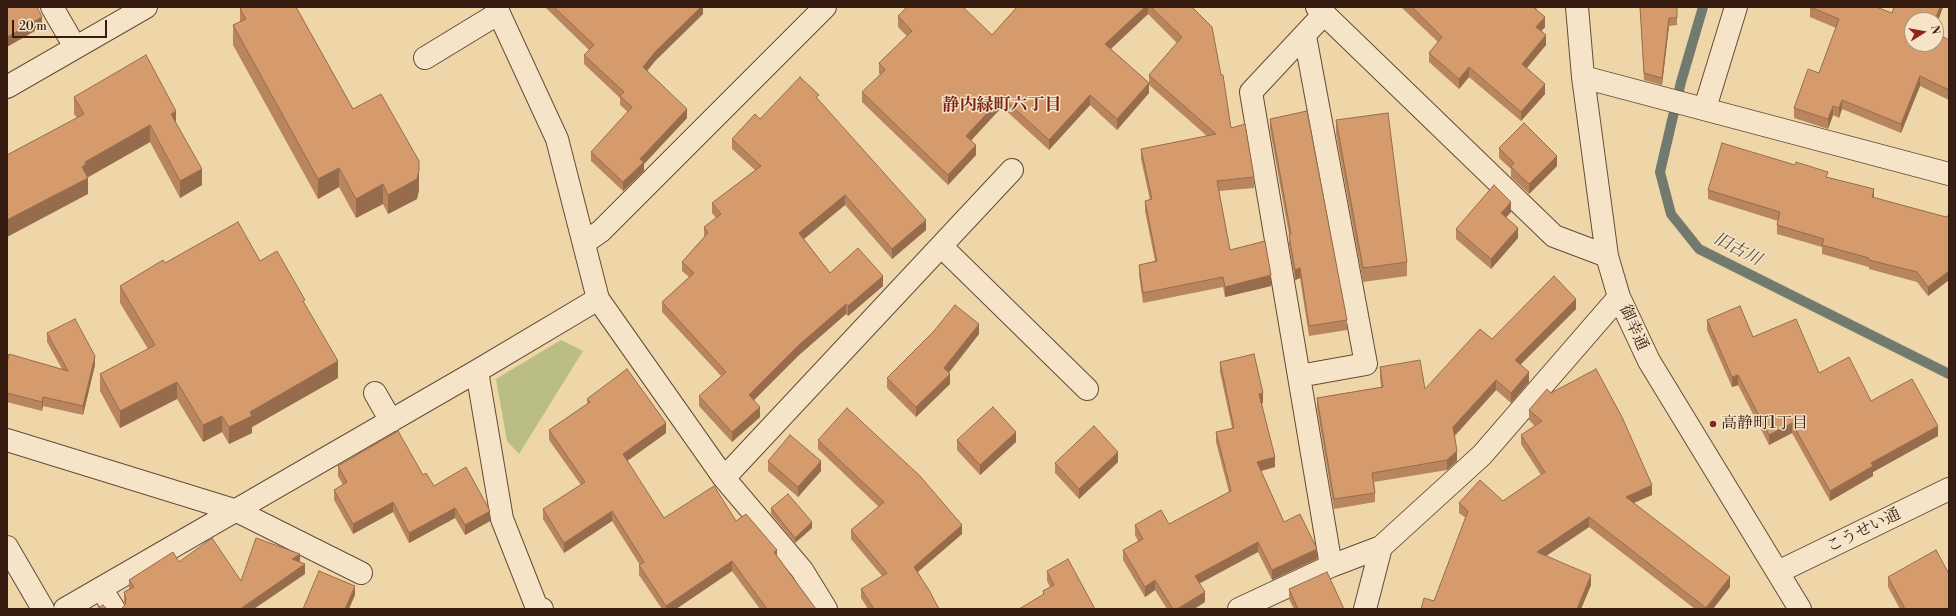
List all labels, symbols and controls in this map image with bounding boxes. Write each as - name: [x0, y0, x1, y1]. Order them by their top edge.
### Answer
- scale bar: [14, 12, 109, 38]
- north arrow: [1904, 12, 1944, 52]
- text: 20 m: [19, 19, 47, 34]
- text: N: [1927, 24, 1942, 36]
- district label: 静内緑町六丁目: [943, 96, 1061, 116]
- water label: 旧古川: [1710, 229, 1764, 271]
- street label: 御幸通: [1614, 302, 1652, 354]
- place label: 高静町1丁目: [1721, 414, 1808, 434]
- marker: 高静町1丁目: [1708, 419, 1718, 429]
- street label: こうせい通: [1824, 505, 1904, 557]

